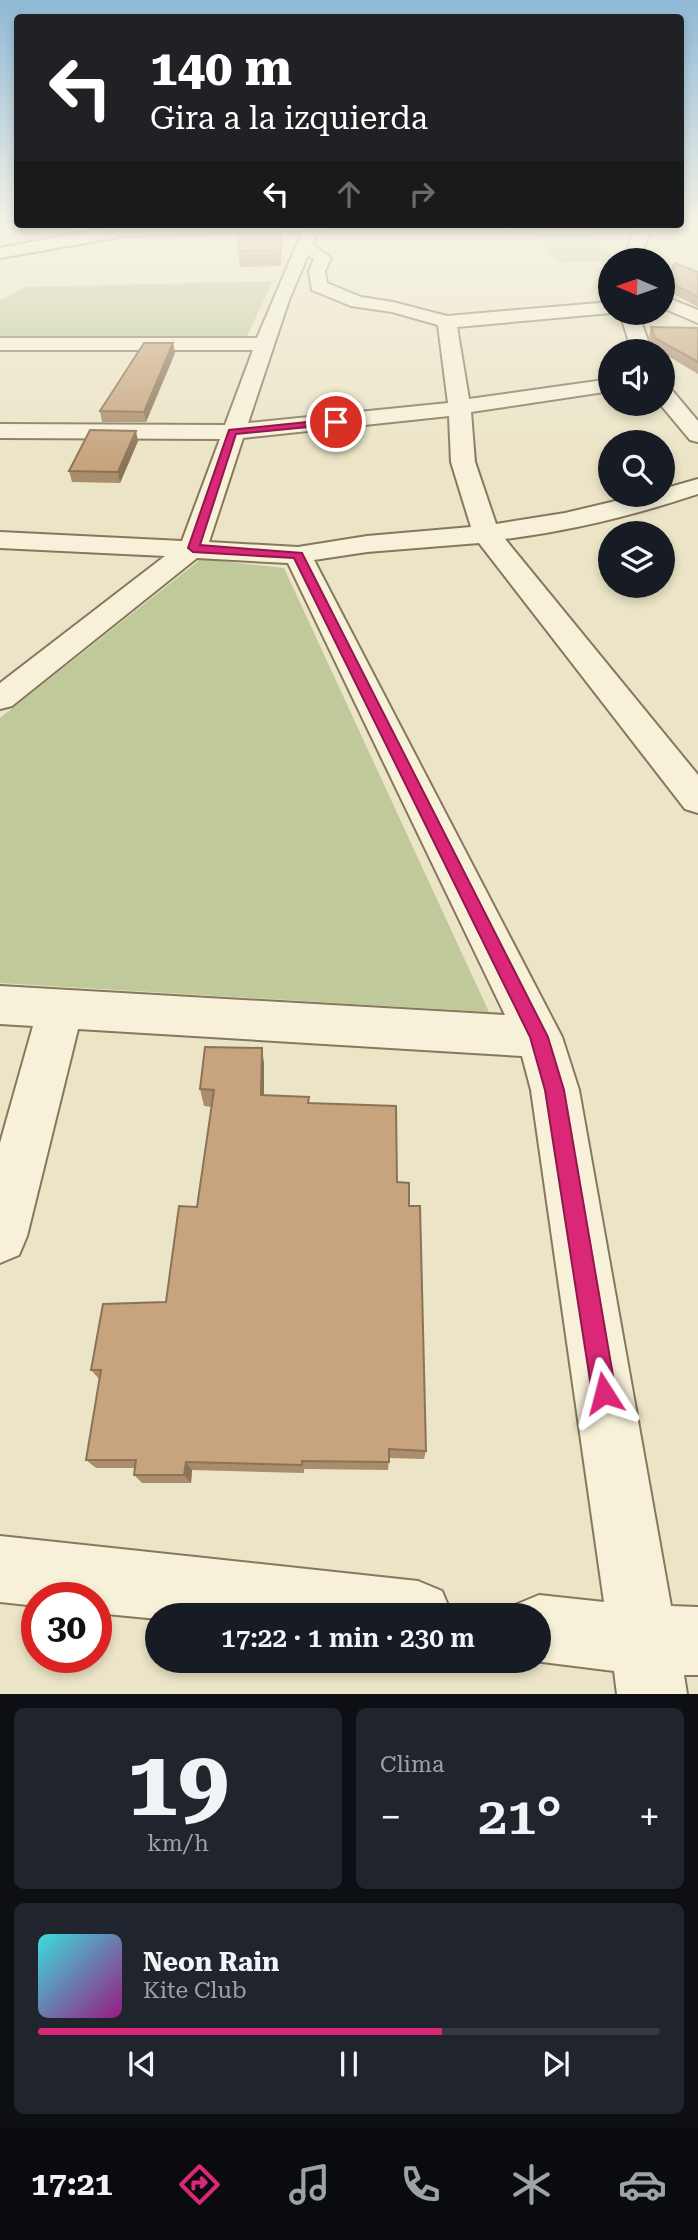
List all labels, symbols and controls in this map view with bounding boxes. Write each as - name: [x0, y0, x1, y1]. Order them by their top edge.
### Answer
- text: 140 m: [150, 40, 292, 97]
- icon: left: [35, 42, 126, 133]
- text: Gira a la izquierda: [150, 99, 428, 137]
- icon: left: [257, 175, 295, 213]
- icon: ahead: [330, 175, 368, 213]
- icon: right: [403, 175, 441, 213]
- north arrow: [598, 248, 676, 326]
- map controls: [598, 248, 675, 598]
- button: sound: [598, 339, 675, 416]
- pin: [306, 392, 366, 452]
- icon: arrive: [317, 403, 355, 441]
- button: search: [598, 430, 675, 507]
- button: layers: [598, 521, 675, 598]
- position arrow: [567, 1356, 641, 1430]
- speed limit sign: 30: [21, 1582, 112, 1673]
- text: 17:22 · 1 min · 230 m: [221, 1623, 475, 1653]
- text: 19: [127, 1731, 229, 1837]
- text: Clima: [380, 1751, 444, 1778]
- text: 21°: [478, 1786, 562, 1847]
- text: −: [380, 1795, 401, 1839]
- text: +: [639, 1795, 660, 1839]
- text: km/h: [147, 1830, 209, 1857]
- text: Neon Rain: [143, 1947, 279, 1977]
- text: Kite Club: [143, 1977, 247, 2004]
- icon: previous: [123, 2045, 161, 2083]
- icon: pause: [330, 2045, 368, 2083]
- icon: next: [537, 2045, 575, 2083]
- icon: directions: [175, 2160, 224, 2209]
- icon: music: [285, 2160, 334, 2209]
- icon: phone: [396, 2160, 445, 2209]
- icon: climate: [507, 2160, 556, 2209]
- icon: car: [618, 2160, 667, 2209]
- text: 17:21: [31, 2165, 113, 2203]

